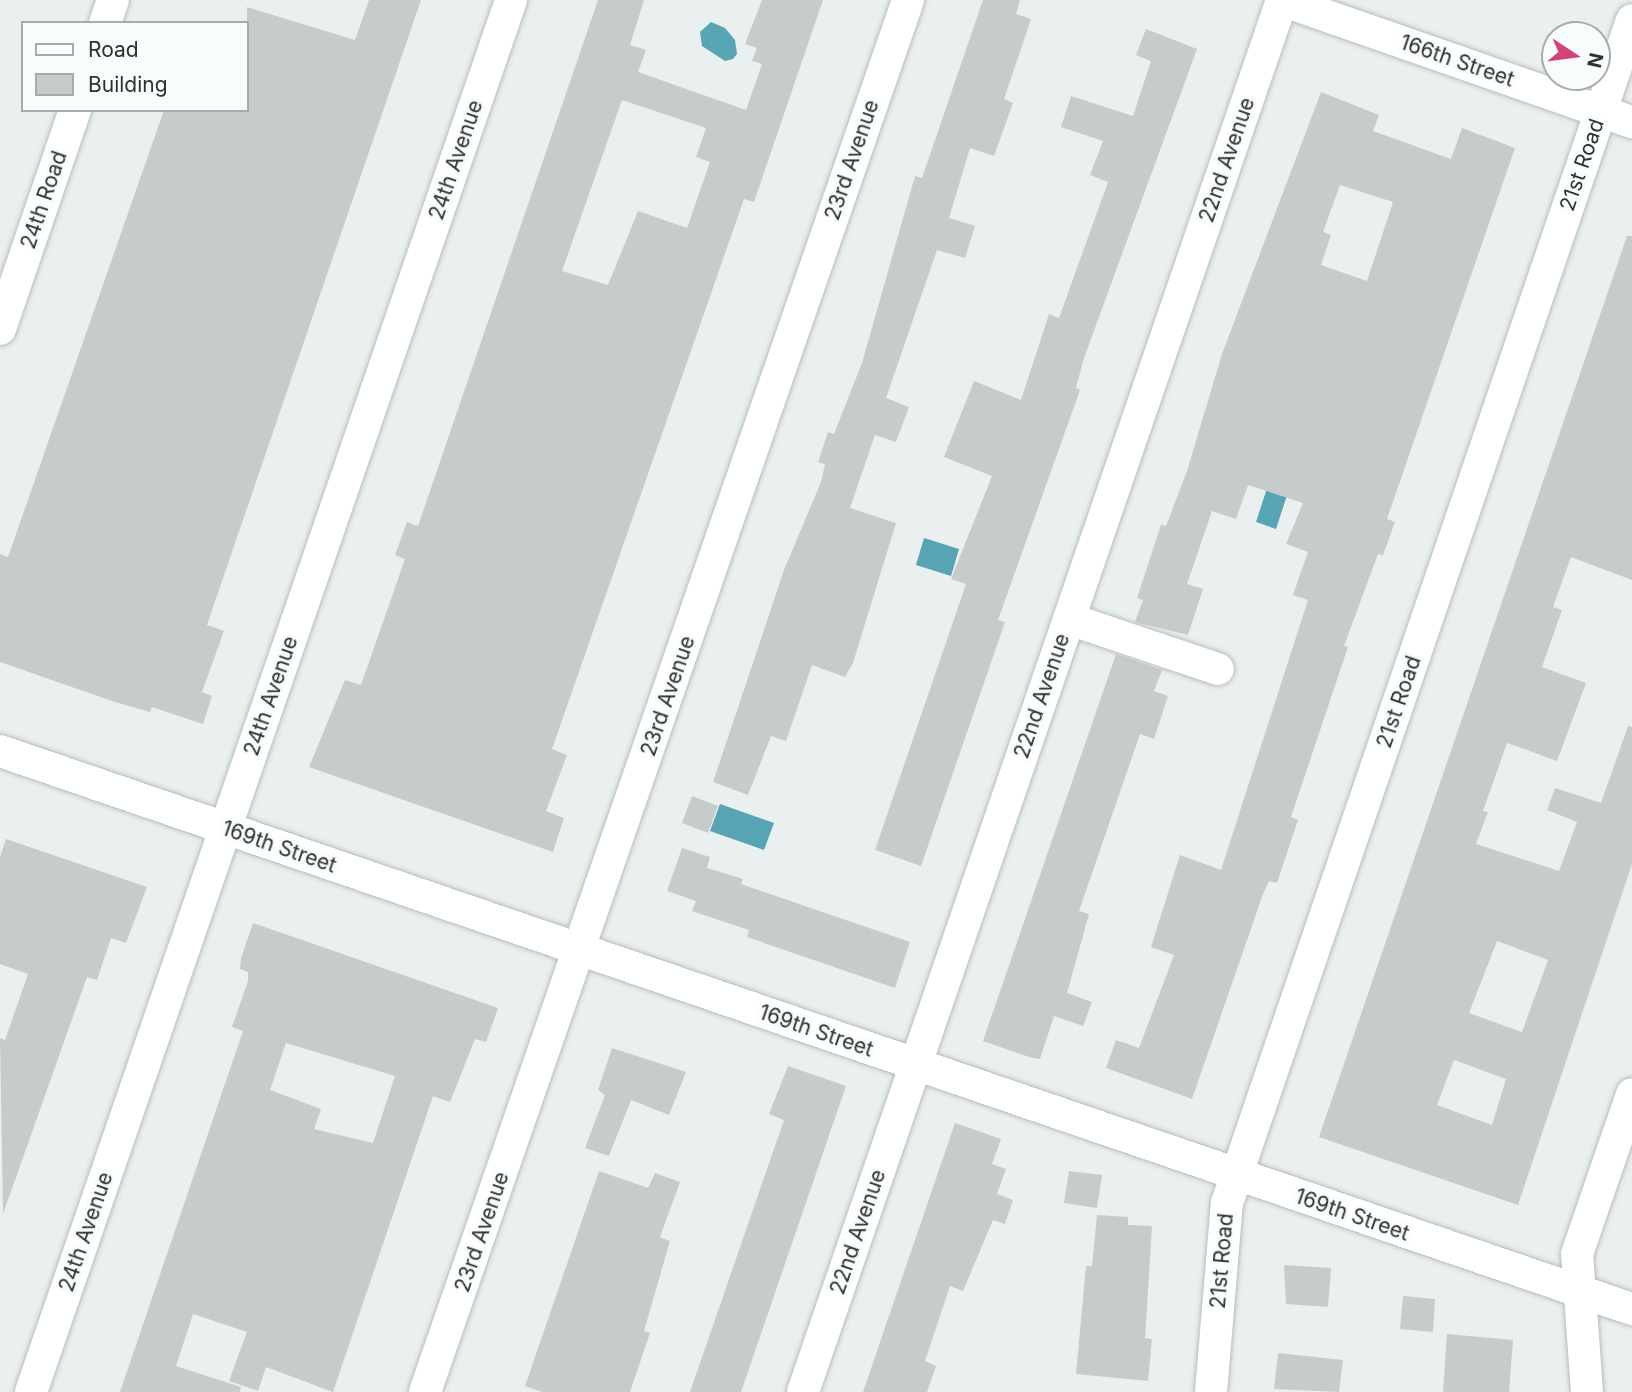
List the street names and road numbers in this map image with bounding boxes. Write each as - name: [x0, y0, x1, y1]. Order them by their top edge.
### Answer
- street label: 166th Street: [1397, 30, 1517, 92]
- street label: 22nd Avenue: [1194, 94, 1260, 226]
- street label: 23rd Avenue: [820, 96, 884, 224]
- street label: 24th Avenue: [424, 97, 488, 223]
- street label: 21st Road: [1554, 116, 1610, 214]
- street label: 24th Road: [15, 148, 73, 252]
- street label: 22nd Avenue: [1009, 630, 1075, 762]
- street label: 23rd Avenue: [636, 632, 700, 760]
- street label: 24th Avenue: [239, 633, 303, 759]
- street label: 21st Road: [1371, 653, 1427, 751]
- street label: 169th Street: [218, 816, 340, 878]
- street label: 169th Street: [755, 1000, 877, 1062]
- street label: 22nd Avenue: [825, 1166, 891, 1298]
- street label: 23rd Avenue: [450, 1168, 514, 1296]
- street label: 24th Avenue: [54, 1169, 118, 1295]
- street label: 169th Street: [1291, 1184, 1413, 1246]
- street label: 21st Road: [1205, 1212, 1239, 1310]

